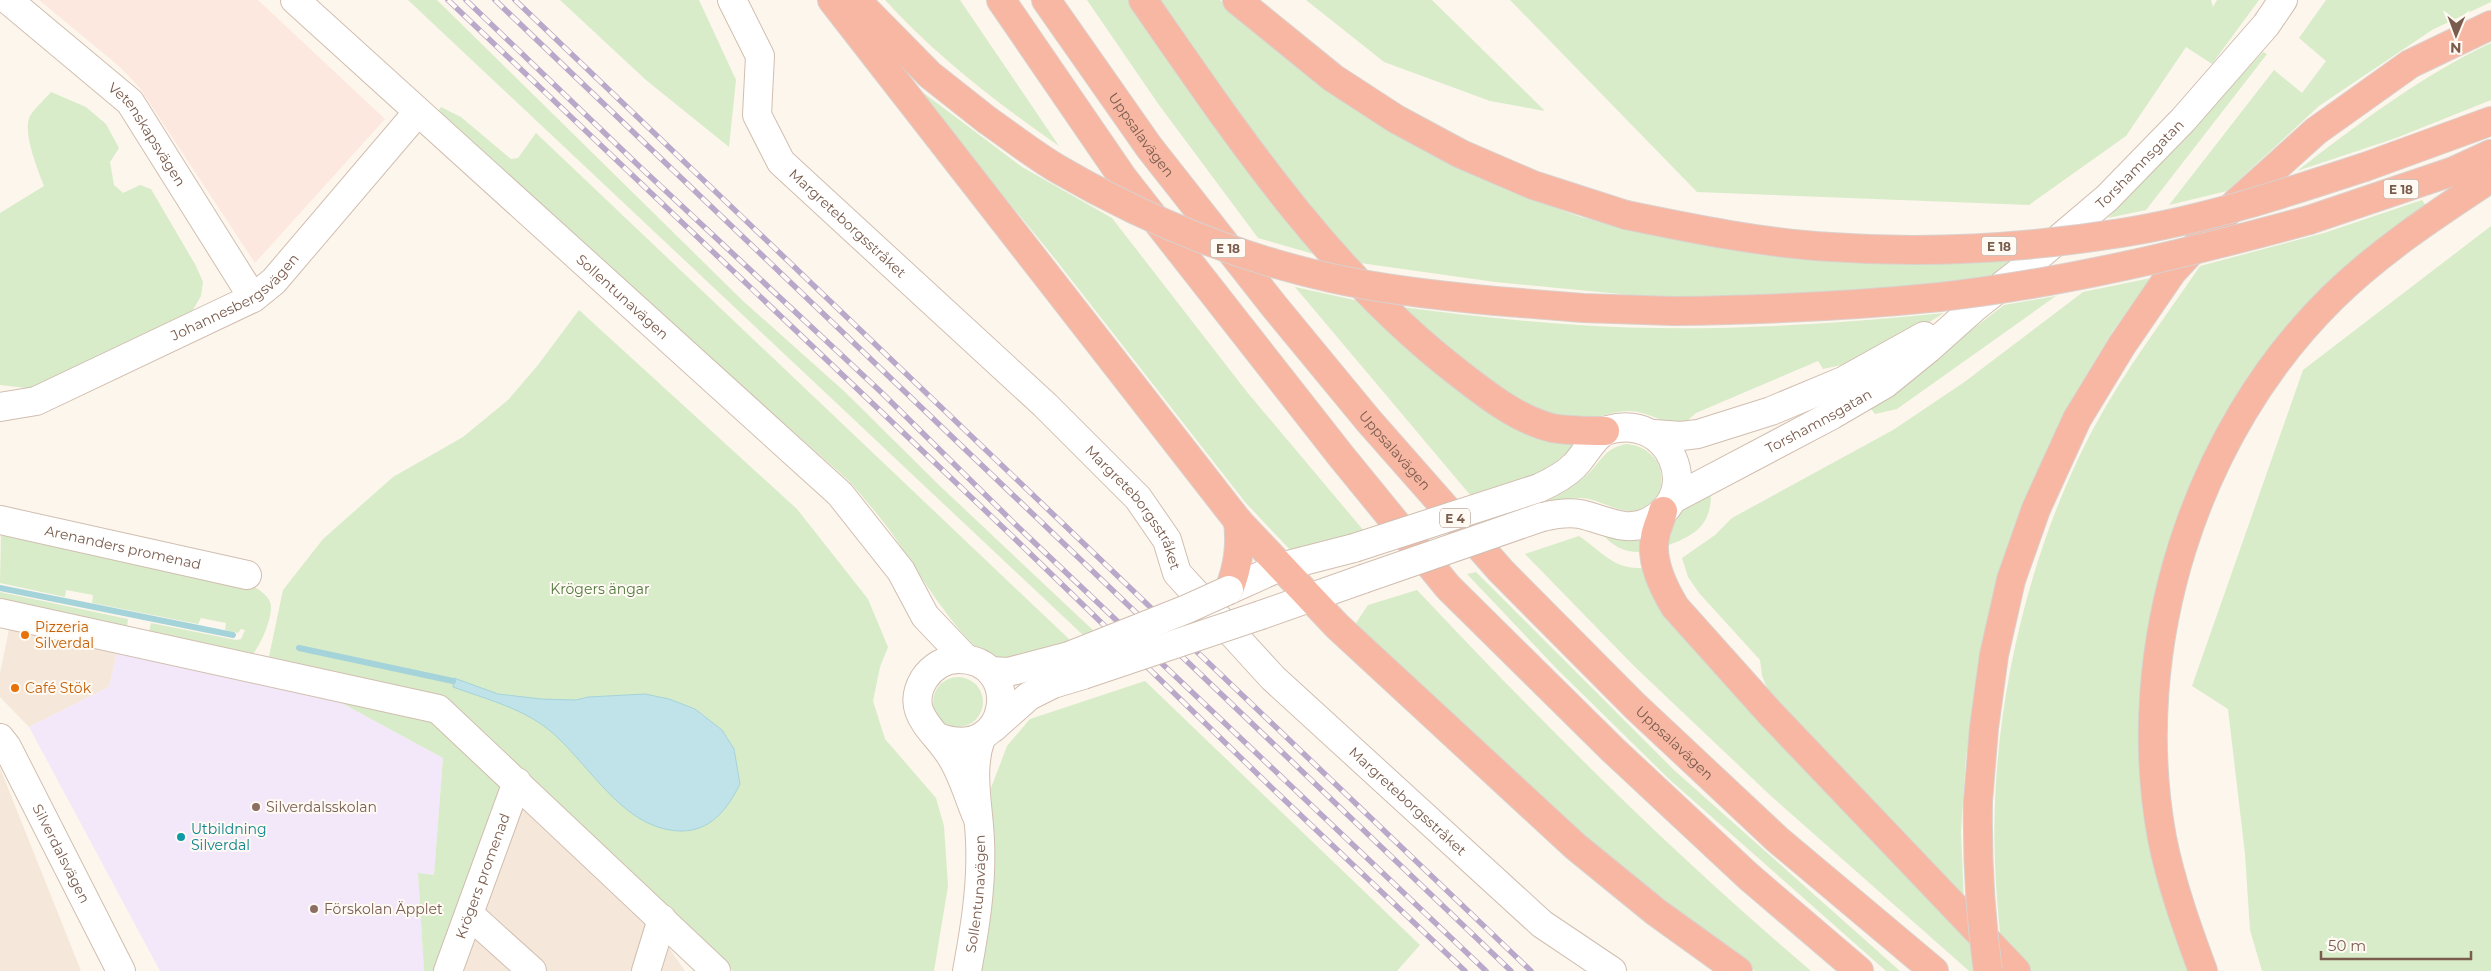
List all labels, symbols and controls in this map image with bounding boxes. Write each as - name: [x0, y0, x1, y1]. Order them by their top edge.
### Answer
- north arrow: [2431, 10, 2481, 60]
- text: N: [2450, 39, 2462, 57]
- street label: Vetenskapsvägen: [104, 79, 190, 190]
- street label: Uppsalavägen: [1105, 89, 1178, 181]
- street label: Torshamnsgatan: [2092, 116, 2188, 213]
- street label: Margreteborgsstråket: [785, 165, 910, 282]
- road number: E 18: [2384, 180, 2418, 198]
- road number: E 18: [1982, 237, 2016, 256]
- road number: E 18: [1210, 238, 1246, 258]
- street label: Johannesbergsvägen: [167, 250, 303, 345]
- street label: Sollentunavägen: [572, 250, 673, 343]
- street label: Torshamnsgatan: [1762, 385, 1875, 458]
- street label: Uppsalavägen: [1355, 407, 1435, 494]
- street label: Margreteborgsstråket: [1081, 441, 1185, 572]
- road number: E 4: [1440, 508, 1470, 528]
- street label: Arenanders promenad: [43, 521, 203, 574]
- park label: Krögers ängar: [550, 580, 650, 598]
- place label: Pizzeria Silverdal: [35, 618, 94, 652]
- marker: Pizzeria Silverdal: [19, 629, 31, 641]
- place label: Café Stök: [25, 679, 92, 697]
- marker: Café Stök: [9, 682, 21, 694]
- street label: Uppsalavägen: [1632, 702, 1717, 784]
- street label: Margreteborgsstråket: [1345, 743, 1470, 859]
- place label: Silverdalsskolan: [266, 798, 377, 816]
- street label: Silverdalsvägen: [29, 801, 94, 906]
- marker: Silverdalsskolan: [250, 801, 262, 813]
- street label: Krögers promenad: [451, 811, 514, 941]
- place label: Utbildning Silverdal: [191, 820, 267, 854]
- marker: Utbildning Silverdal: [175, 831, 187, 843]
- street label: Sollentunavägen: [961, 834, 989, 954]
- place label: Förskolan Äpplet: [324, 900, 443, 918]
- marker: Förskolan Äpplet: [308, 903, 320, 915]
- scale bar: [2321, 928, 2471, 960]
- text: 50 m: [2328, 936, 2366, 955]

